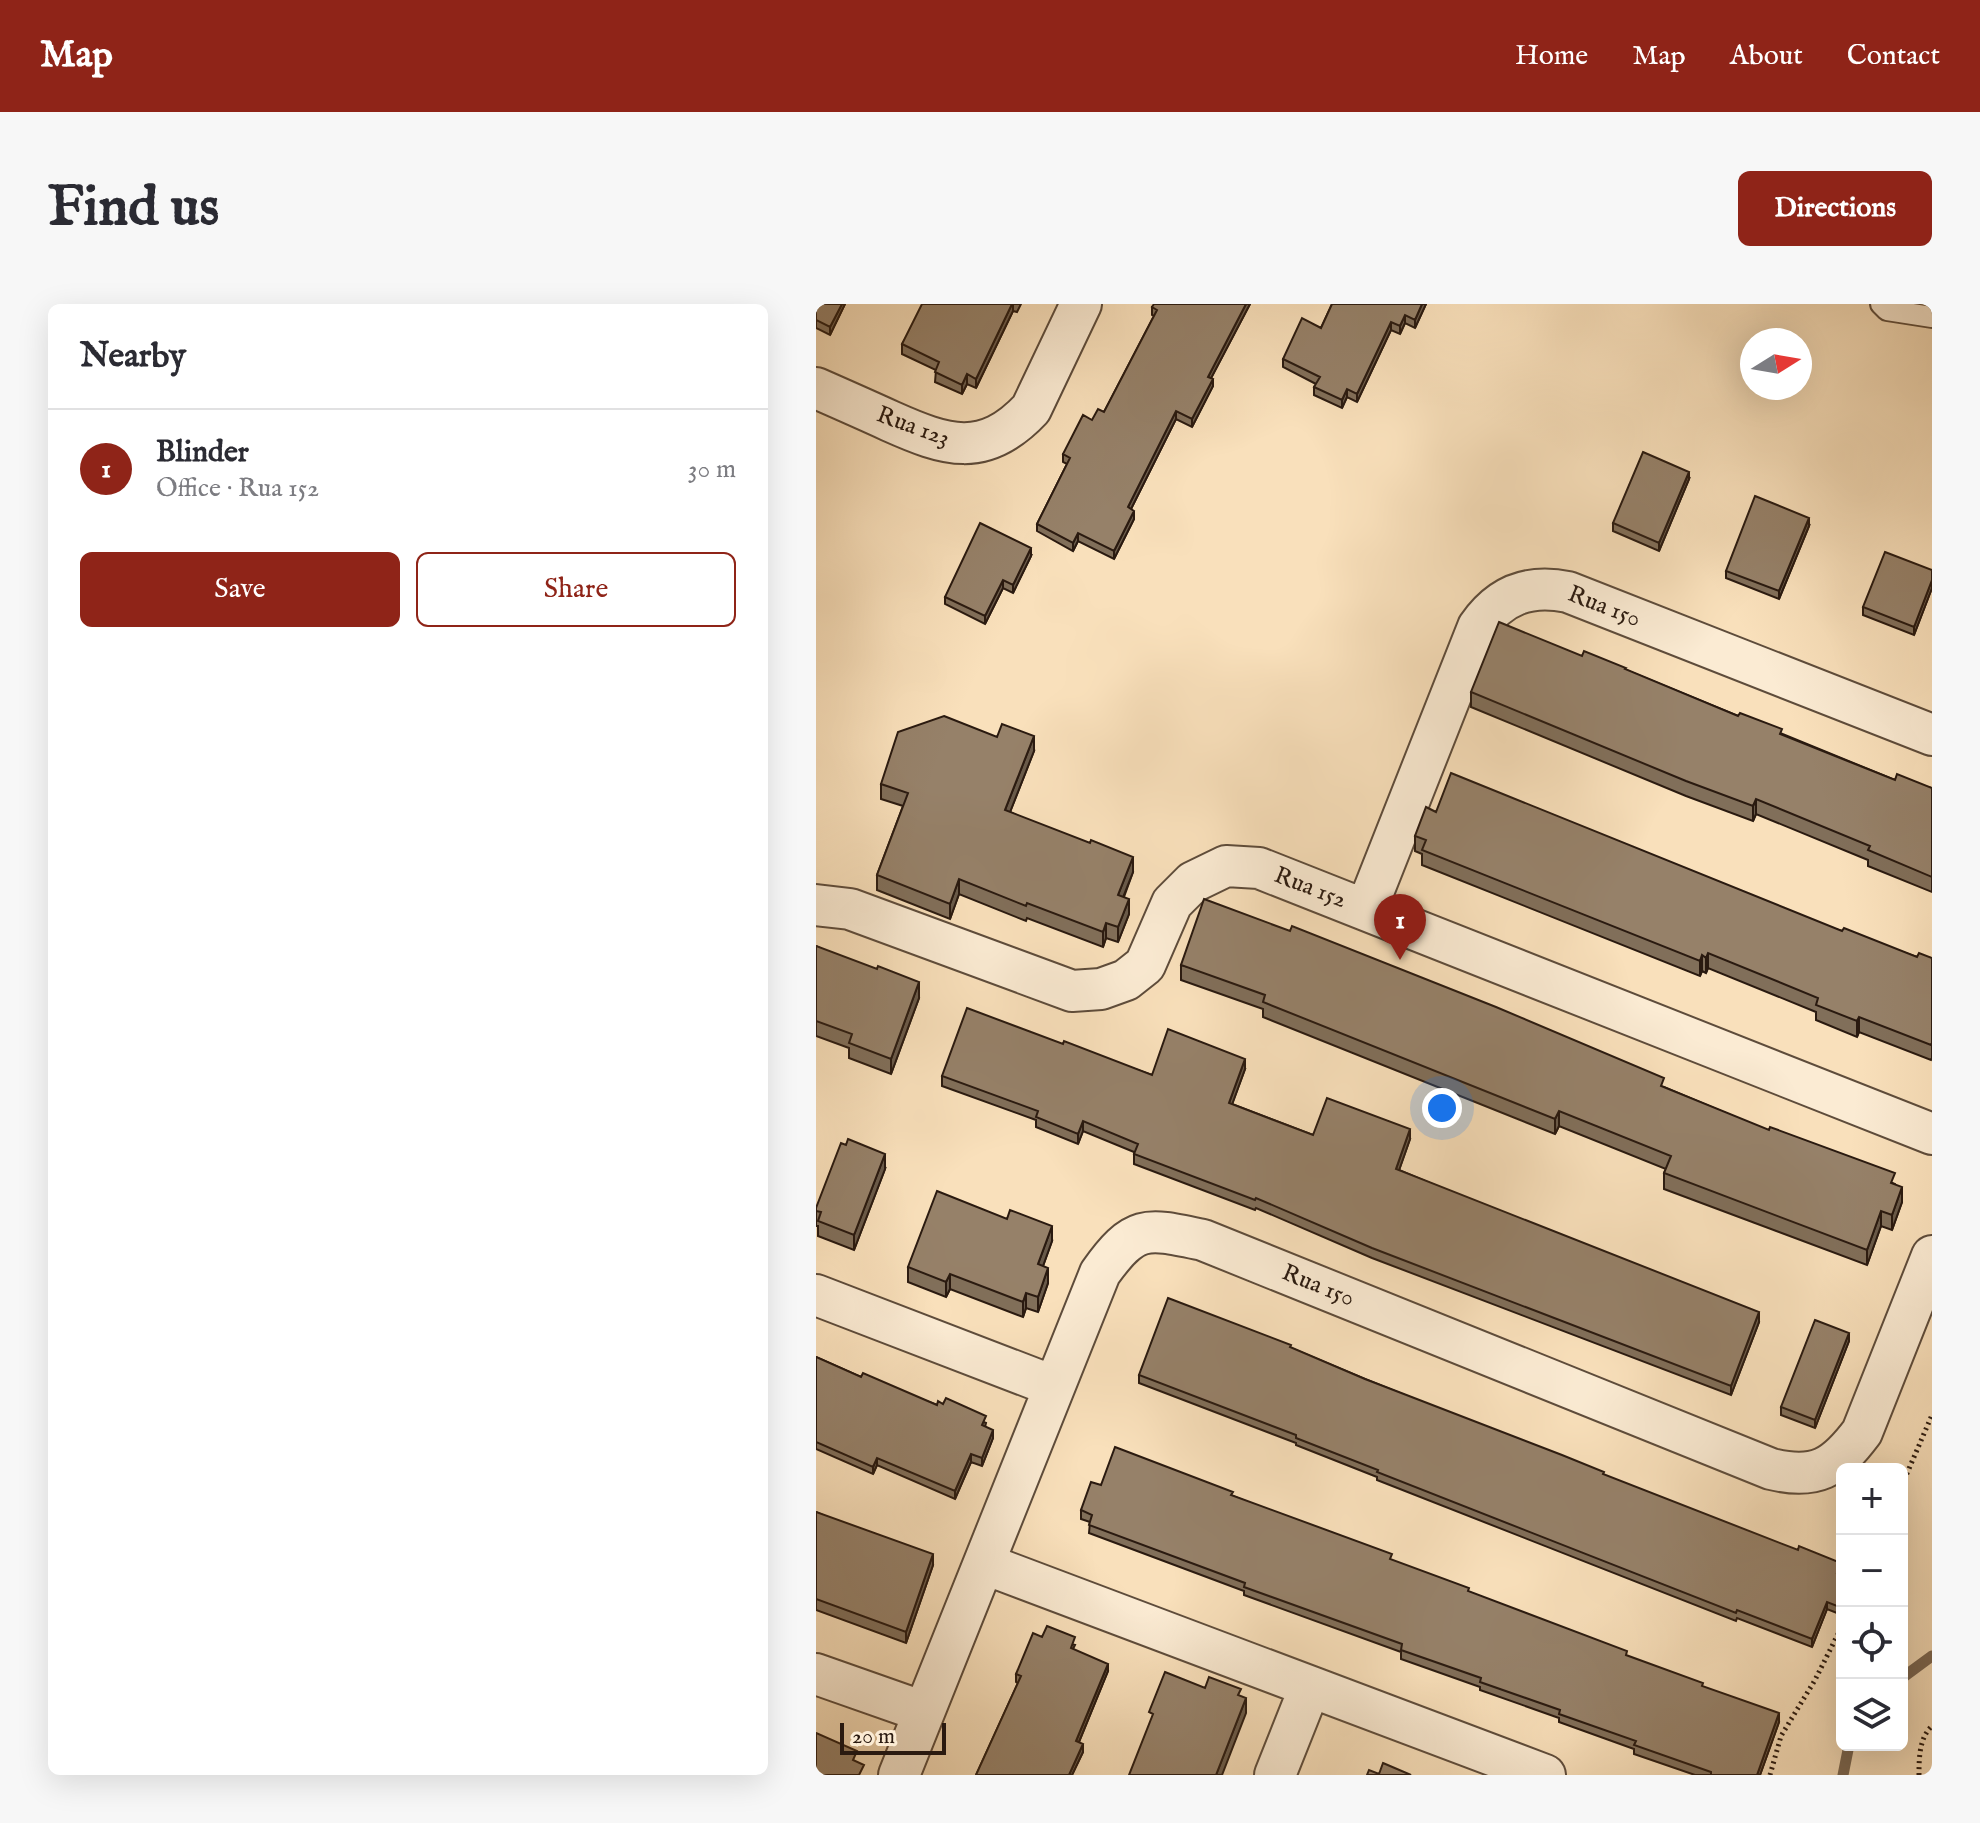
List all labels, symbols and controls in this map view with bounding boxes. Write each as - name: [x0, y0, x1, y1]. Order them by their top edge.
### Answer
- text: Map: [40, 32, 113, 80]
- text: Home: [1515, 39, 1588, 74]
- text: Map: [1632, 39, 1686, 74]
- text: About: [1730, 39, 1803, 74]
- text: Contact: [1847, 39, 1940, 74]
- button: Directions: [1738, 171, 1932, 246]
- text: Find us: [48, 173, 219, 244]
- north arrow: [1740, 328, 1812, 400]
- text: Nearby: [80, 335, 186, 378]
- street label: Rua 123: [872, 400, 954, 454]
- text: Blinder: [156, 434, 249, 472]
- text: 1: [101, 453, 111, 486]
- text: 30 m: [688, 453, 736, 486]
- text: Office · Rua 152: [156, 472, 319, 505]
- button: Save: [80, 552, 400, 627]
- button: Share: [416, 552, 736, 627]
- street label: Rua 150: [1563, 579, 1645, 635]
- street label: Rua 152: [1269, 860, 1351, 916]
- pin: 1: [1374, 894, 1426, 960]
- your location: [1422, 1088, 1462, 1128]
- street label: Rua 150: [1277, 1257, 1359, 1315]
- map controls: [1836, 1463, 1908, 1751]
- button: +: [1836, 1463, 1908, 1535]
- button: −: [1836, 1535, 1908, 1607]
- button: locate: [1836, 1607, 1908, 1679]
- button: layers: [1836, 1679, 1908, 1751]
- scale bar: [840, 1719, 946, 1755]
- text: 20 m: [852, 1723, 895, 1751]

